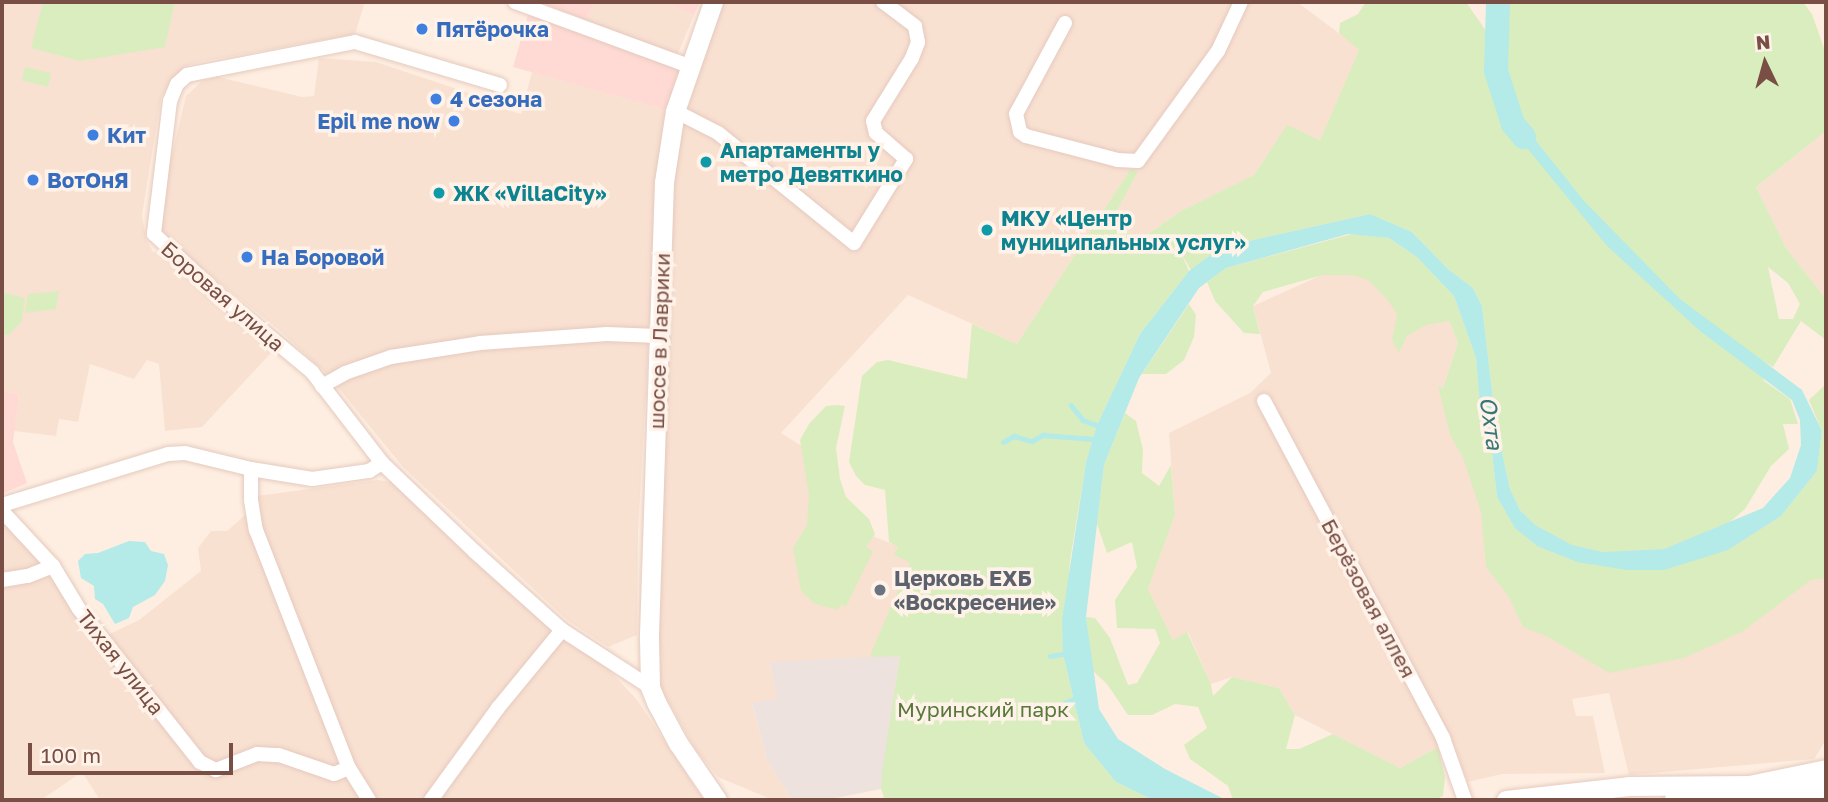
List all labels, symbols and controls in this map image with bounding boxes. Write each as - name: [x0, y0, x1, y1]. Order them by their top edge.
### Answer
- place label: Пятёрочка: [436, 16, 549, 42]
- marker: Пятёрочка: [414, 21, 430, 37]
- north arrow: [1730, 28, 1800, 98]
- text: N: [1755, 29, 1771, 54]
- place label: 4 сезона: [450, 86, 542, 112]
- marker: 4 сезона: [428, 91, 444, 107]
- place label: Epil me now: [317, 108, 440, 134]
- marker: Epil me now: [446, 113, 462, 129]
- place label: Кит: [107, 122, 146, 148]
- marker: Кит: [85, 127, 101, 143]
- place label: Апартаменты у метро Девяткино: [720, 137, 903, 187]
- marker: Апартаменты у метро Девяткино: [698, 154, 714, 170]
- place label: ВотОнЯ: [47, 167, 129, 193]
- marker: ВотОнЯ: [25, 172, 41, 188]
- place label: ЖК «VillaCity»: [453, 180, 606, 206]
- marker: ЖК «VillaCity»: [431, 185, 447, 201]
- place label: МКУ «Центр муниципальных услуг»: [1001, 205, 1246, 255]
- marker: МКУ «Центр муниципальных услуг»: [979, 222, 995, 238]
- street label: Боровая улица: [156, 236, 290, 356]
- place label: На Боровой: [261, 244, 384, 270]
- marker: На Боровой: [239, 249, 255, 265]
- street label: шоссе в Лаврики: [643, 252, 675, 430]
- water label: Охта: [1475, 395, 1509, 451]
- street label: Берёзовая аллея: [1316, 514, 1422, 682]
- place label: Церковь ЕХБ «Воскресение»: [894, 565, 1056, 615]
- marker: Церковь ЕХБ «Воскресение»: [872, 582, 888, 598]
- street label: Тихая улица: [72, 605, 170, 719]
- park label: Муринский парк: [897, 696, 1069, 722]
- scale bar: [32, 728, 236, 772]
- text: 100 m: [41, 742, 101, 768]

